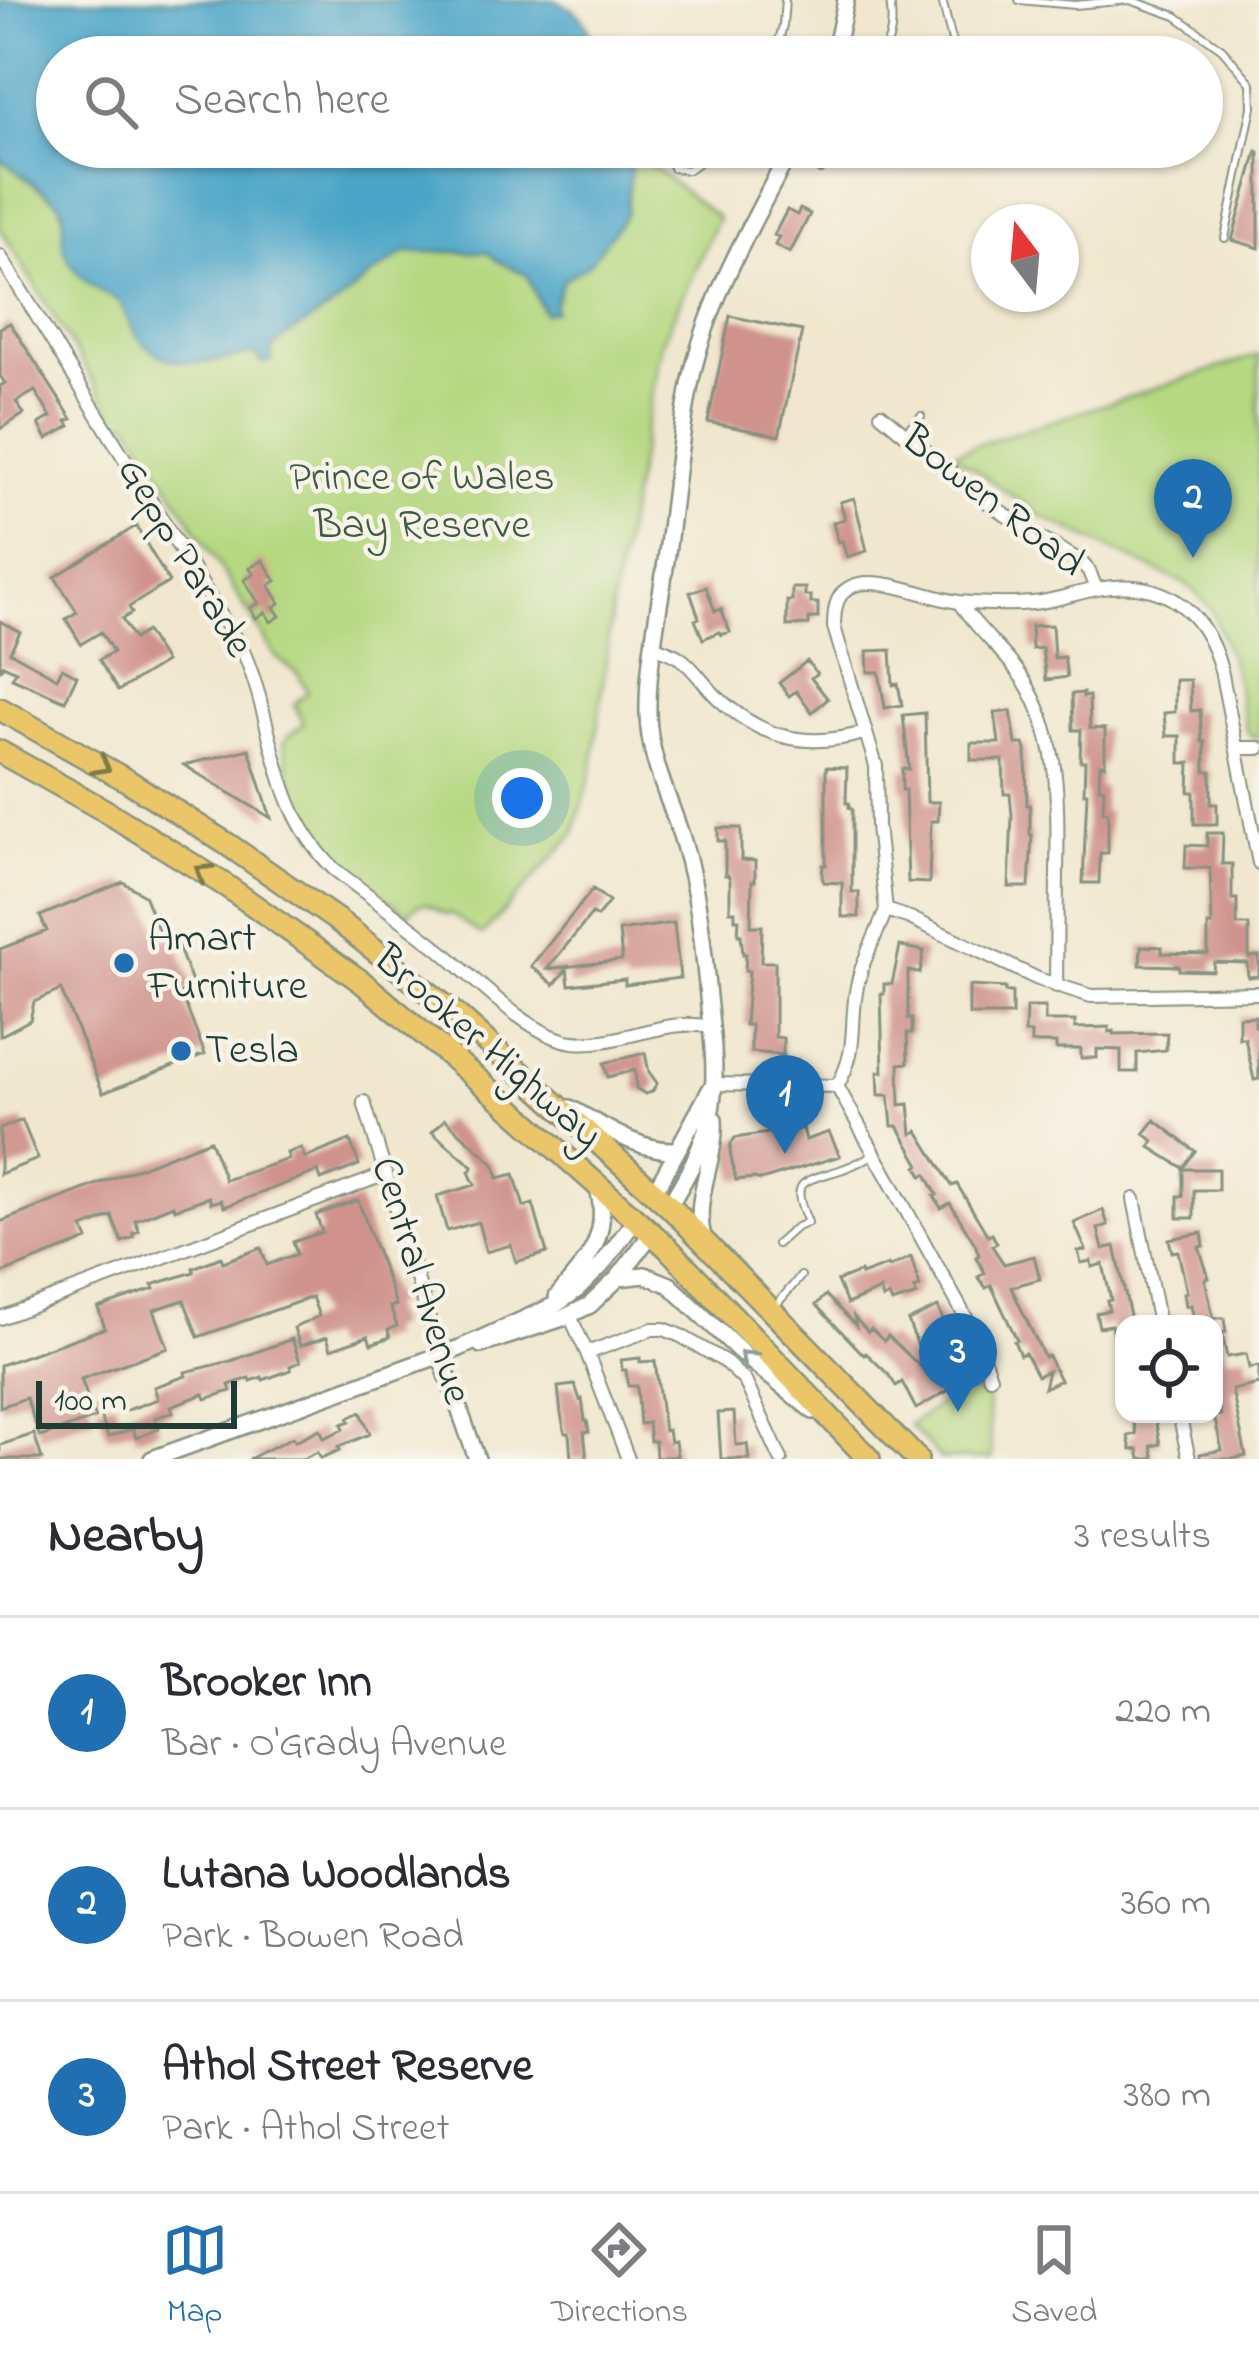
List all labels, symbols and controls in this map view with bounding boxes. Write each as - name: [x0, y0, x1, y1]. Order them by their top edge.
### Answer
- search box: [36, 36, 1223, 168]
- icon: search: [78, 69, 144, 135]
- text: Search here: [174, 69, 390, 135]
- north arrow: [971, 204, 1079, 312]
- street label: Bowen Road: [886, 410, 1097, 593]
- street label: Gepp Parade: [100, 446, 268, 670]
- park label: Prince of Wales Bay Reserve: [289, 448, 555, 557]
- pin: 2: [1154, 459, 1232, 558]
- one-way arrow: [89, 752, 111, 775]
- your location: [492, 768, 552, 828]
- one-way arrow: [195, 864, 217, 886]
- place label: Amart Furniture: [147, 909, 307, 1018]
- street label: Brooker Highway: [358, 930, 615, 1165]
- marker: Amart Furniture: [111, 950, 137, 976]
- place label: Tesla: [205, 1021, 299, 1082]
- marker: Tesla: [168, 1038, 194, 1064]
- pin: 1: [746, 1055, 824, 1154]
- street label: Central Avenue: [353, 1150, 487, 1412]
- pin: 3: [919, 1313, 997, 1412]
- map controls: [1115, 1315, 1223, 1423]
- button: locate: [1115, 1315, 1223, 1423]
- one-way arrow: [740, 1351, 761, 1372]
- scale bar: [36, 1375, 237, 1428]
- text: 100 m: [54, 1378, 127, 1426]
- text: Nearby: [48, 1500, 204, 1575]
- text: 3 results: [1074, 1509, 1211, 1566]
- text: Brooker Inn: [162, 1651, 372, 1717]
- text: 1: [81, 1684, 93, 1741]
- text: 220 m: [1115, 1684, 1211, 1741]
- text: Bar · O'Grady Avenue: [162, 1717, 506, 1774]
- text: Lutana Woodlands: [162, 1843, 511, 1909]
- text: 2: [77, 1876, 97, 1933]
- text: 360 m: [1121, 1876, 1211, 1933]
- text: Park · Bowen Road: [162, 1909, 464, 1966]
- text: Athol Street Reserve: [162, 2035, 533, 2101]
- text: 3: [79, 2068, 95, 2125]
- text: 380 m: [1123, 2068, 1211, 2125]
- text: Park · Athol Street: [162, 2101, 450, 2158]
- tab: Map: [162, 2217, 228, 2337]
- tab: Directions: [551, 2217, 688, 2337]
- tab: Saved: [1011, 2217, 1097, 2337]

